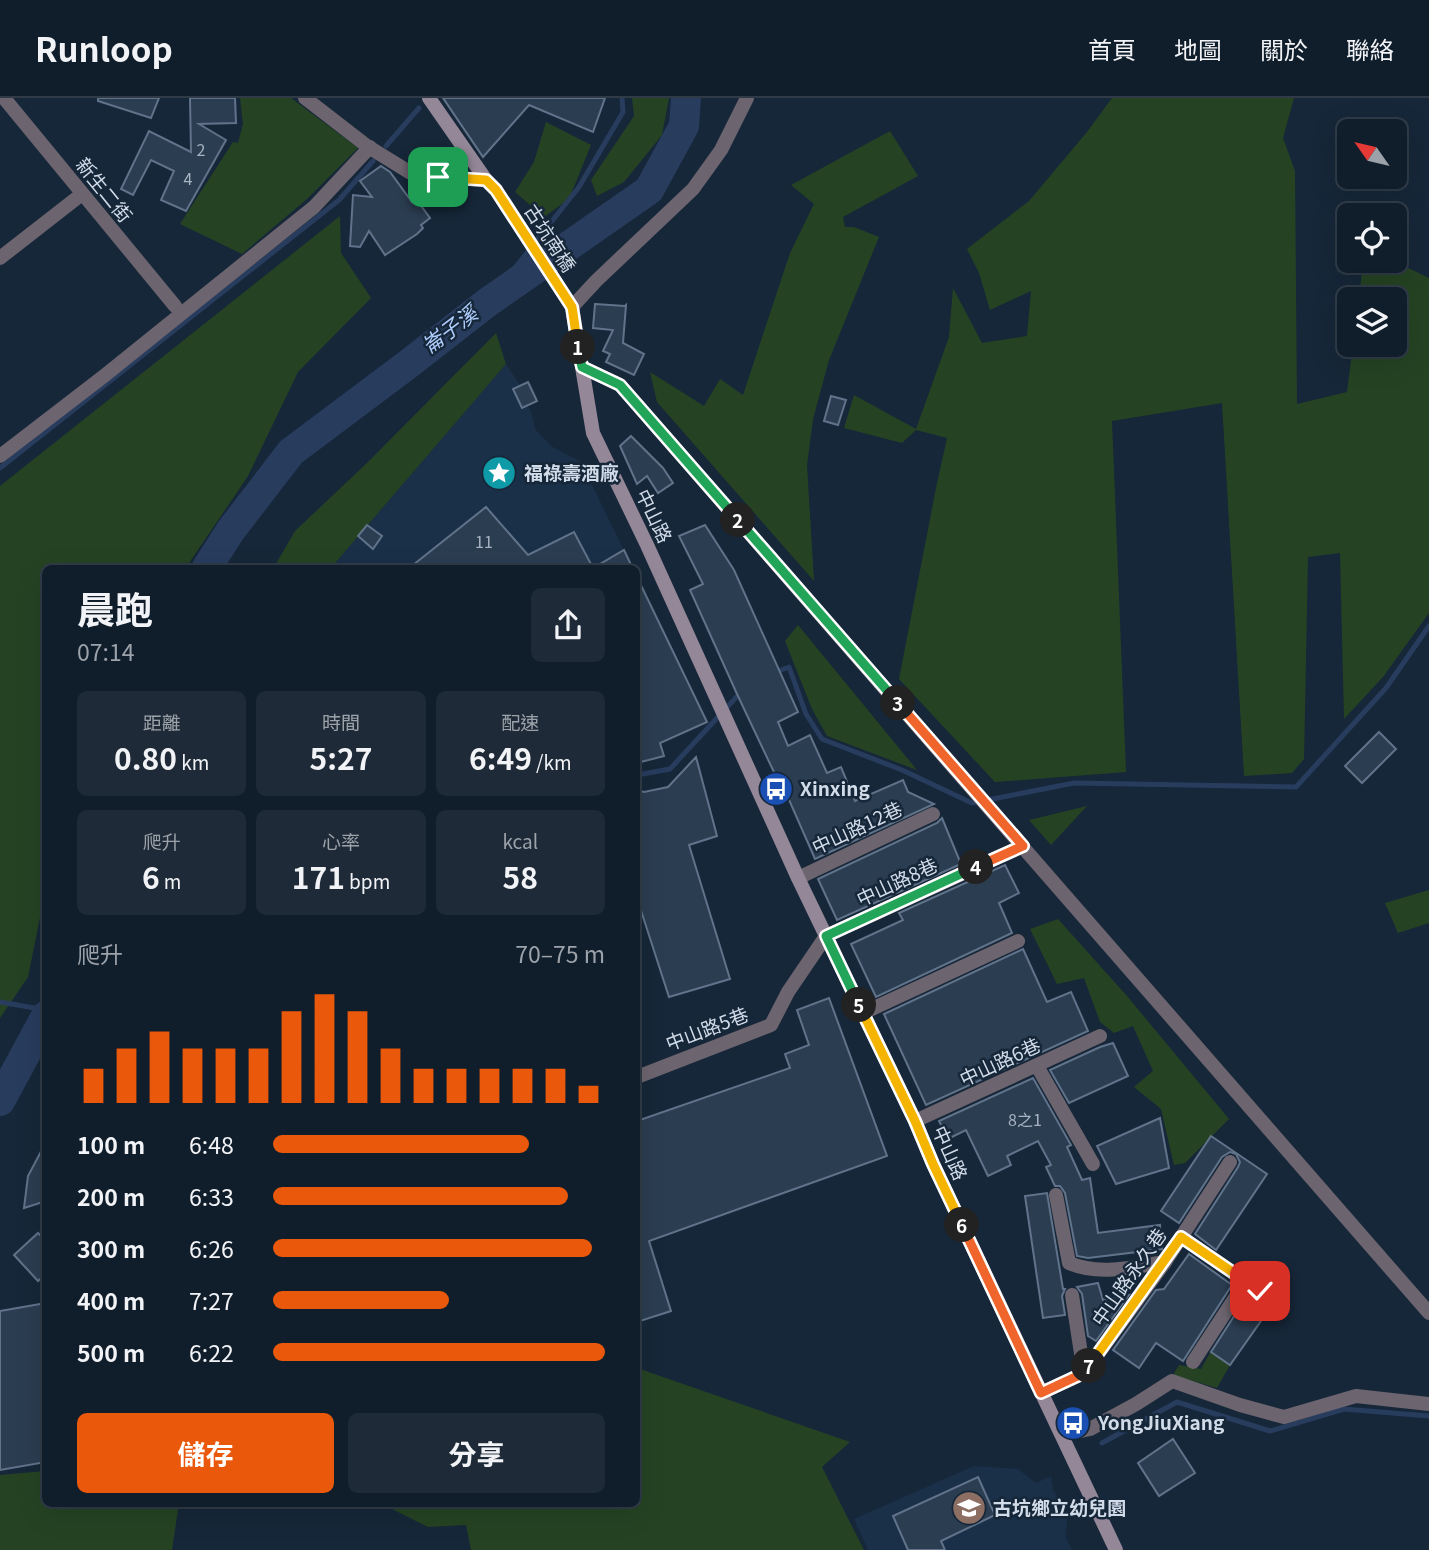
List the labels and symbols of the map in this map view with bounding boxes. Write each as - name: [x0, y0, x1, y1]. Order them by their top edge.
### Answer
- north arrow: [1337, 119, 1407, 189]
- house number: 2: [197, 137, 206, 161]
- pin: [408, 147, 468, 207]
- street label: 新生二街: [71, 151, 140, 227]
- house number: 4: [184, 166, 193, 190]
- street label: 古坑南橋: [519, 198, 583, 276]
- water label: 崙子溪: [415, 296, 485, 359]
- pin: 1: [560, 330, 596, 364]
- place icon: 福祿壽酒廠: [480, 454, 518, 492]
- place label: 福祿壽酒廠: [524, 458, 619, 485]
- street label: 中山路: [631, 484, 680, 547]
- pin: 2: [720, 502, 756, 538]
- house number: 11: [475, 529, 493, 553]
- pin: 3: [880, 686, 916, 720]
- bus stop icon: Xinxing: [757, 770, 795, 808]
- place label: Xinxing: [800, 774, 871, 801]
- street label: 中山路12巷: [807, 794, 906, 859]
- street label: 中山路8巷: [851, 850, 941, 911]
- pin: 4: [958, 850, 993, 884]
- pin: 5: [842, 988, 876, 1023]
- street label: 中山路5巷: [661, 999, 752, 1056]
- street label: 中山路6巷: [954, 1030, 1044, 1091]
- house number: 8之1: [1008, 1107, 1042, 1131]
- street label: 中山路: [927, 1121, 975, 1184]
- pin: 6: [944, 1208, 979, 1242]
- street label: 中山路永久巷: [1084, 1222, 1172, 1331]
- pin: [1230, 1261, 1290, 1321]
- pin: 7: [1072, 1348, 1106, 1384]
- bus stop icon: YongJiuXiang: [1054, 1404, 1092, 1442]
- place label: YongJiuXiang: [1097, 1408, 1225, 1435]
- school or university icon: 古坑鄉立幼兒園: [950, 1489, 988, 1527]
- place label: 古坑鄉立幼兒園: [993, 1493, 1126, 1520]

